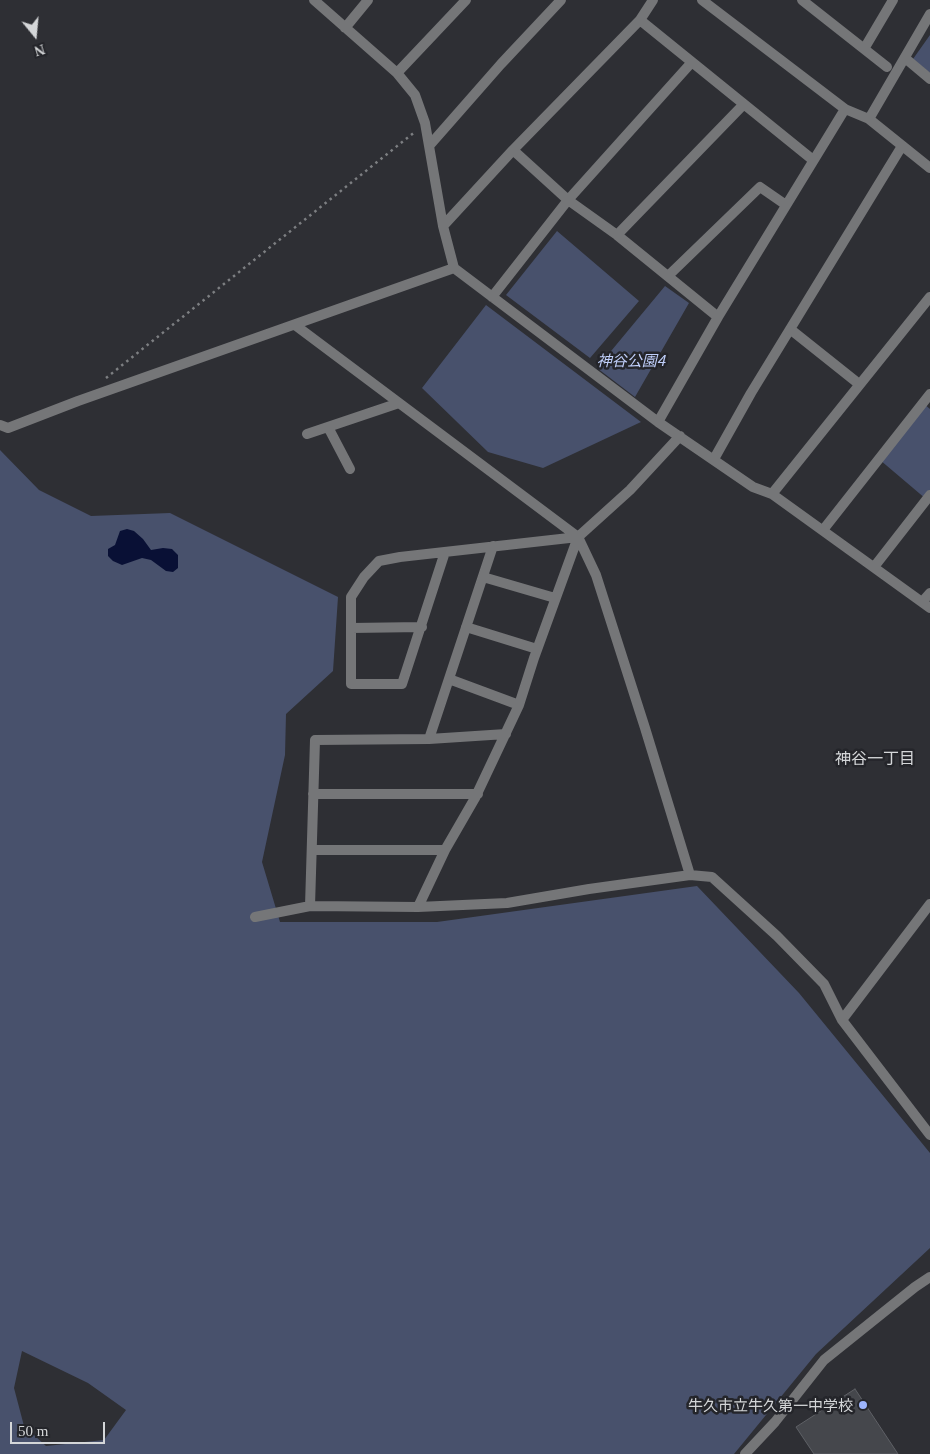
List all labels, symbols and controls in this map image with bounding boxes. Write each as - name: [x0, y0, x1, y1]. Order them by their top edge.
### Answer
- north arrow: [10, 10, 60, 60]
- text: N: [32, 41, 47, 58]
- park label: 神谷公園4: [597, 351, 665, 369]
- district label: 神谷一丁目: [835, 748, 915, 768]
- place label: 牛久市立牛久第一中学校: [688, 1396, 853, 1414]
- marker: 牛久市立牛久第一中学校: [857, 1399, 869, 1411]
- scale bar: [12, 1412, 108, 1444]
- text: 50 m: [18, 1423, 48, 1439]

